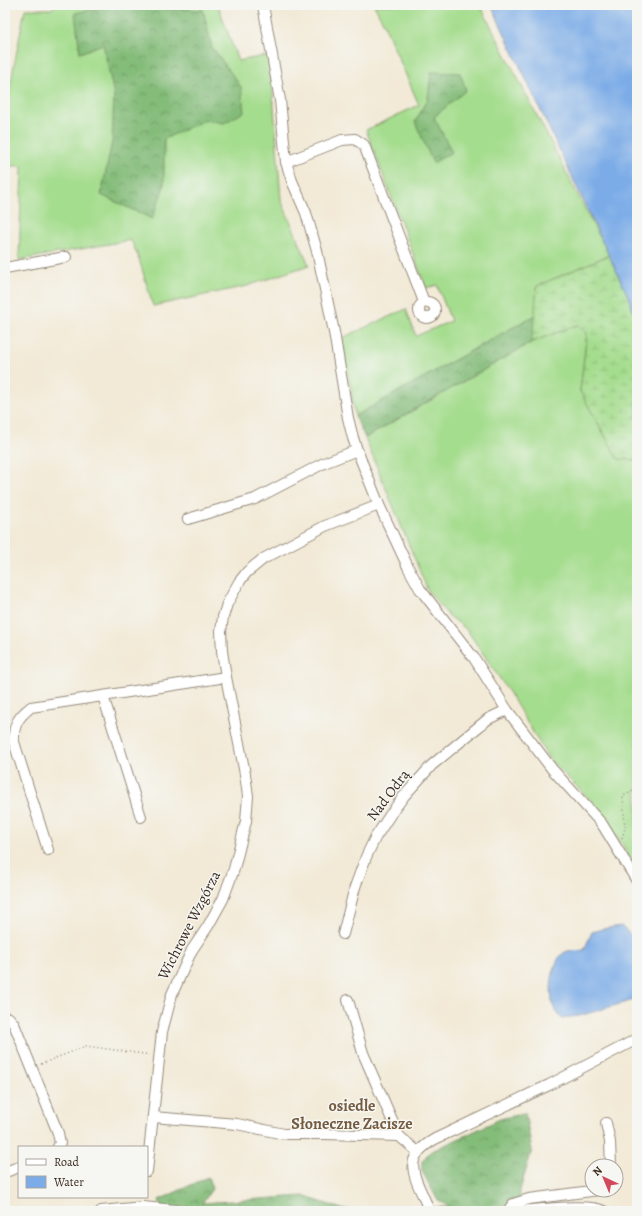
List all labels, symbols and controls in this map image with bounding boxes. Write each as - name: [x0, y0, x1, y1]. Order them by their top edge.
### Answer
- street label: Nad Odrą: [362, 764, 415, 825]
- street label: Wichrowe Wzgórza: [152, 867, 225, 984]
- district label: osiedle Słoneczne Zacisze: [291, 1095, 413, 1135]
- legend: [18, 1146, 148, 1198]
- text: Road: [54, 1154, 80, 1170]
- north arrow: [584, 1158, 624, 1198]
- text: N: [589, 1163, 605, 1179]
- text: Water: [53, 1174, 84, 1190]

